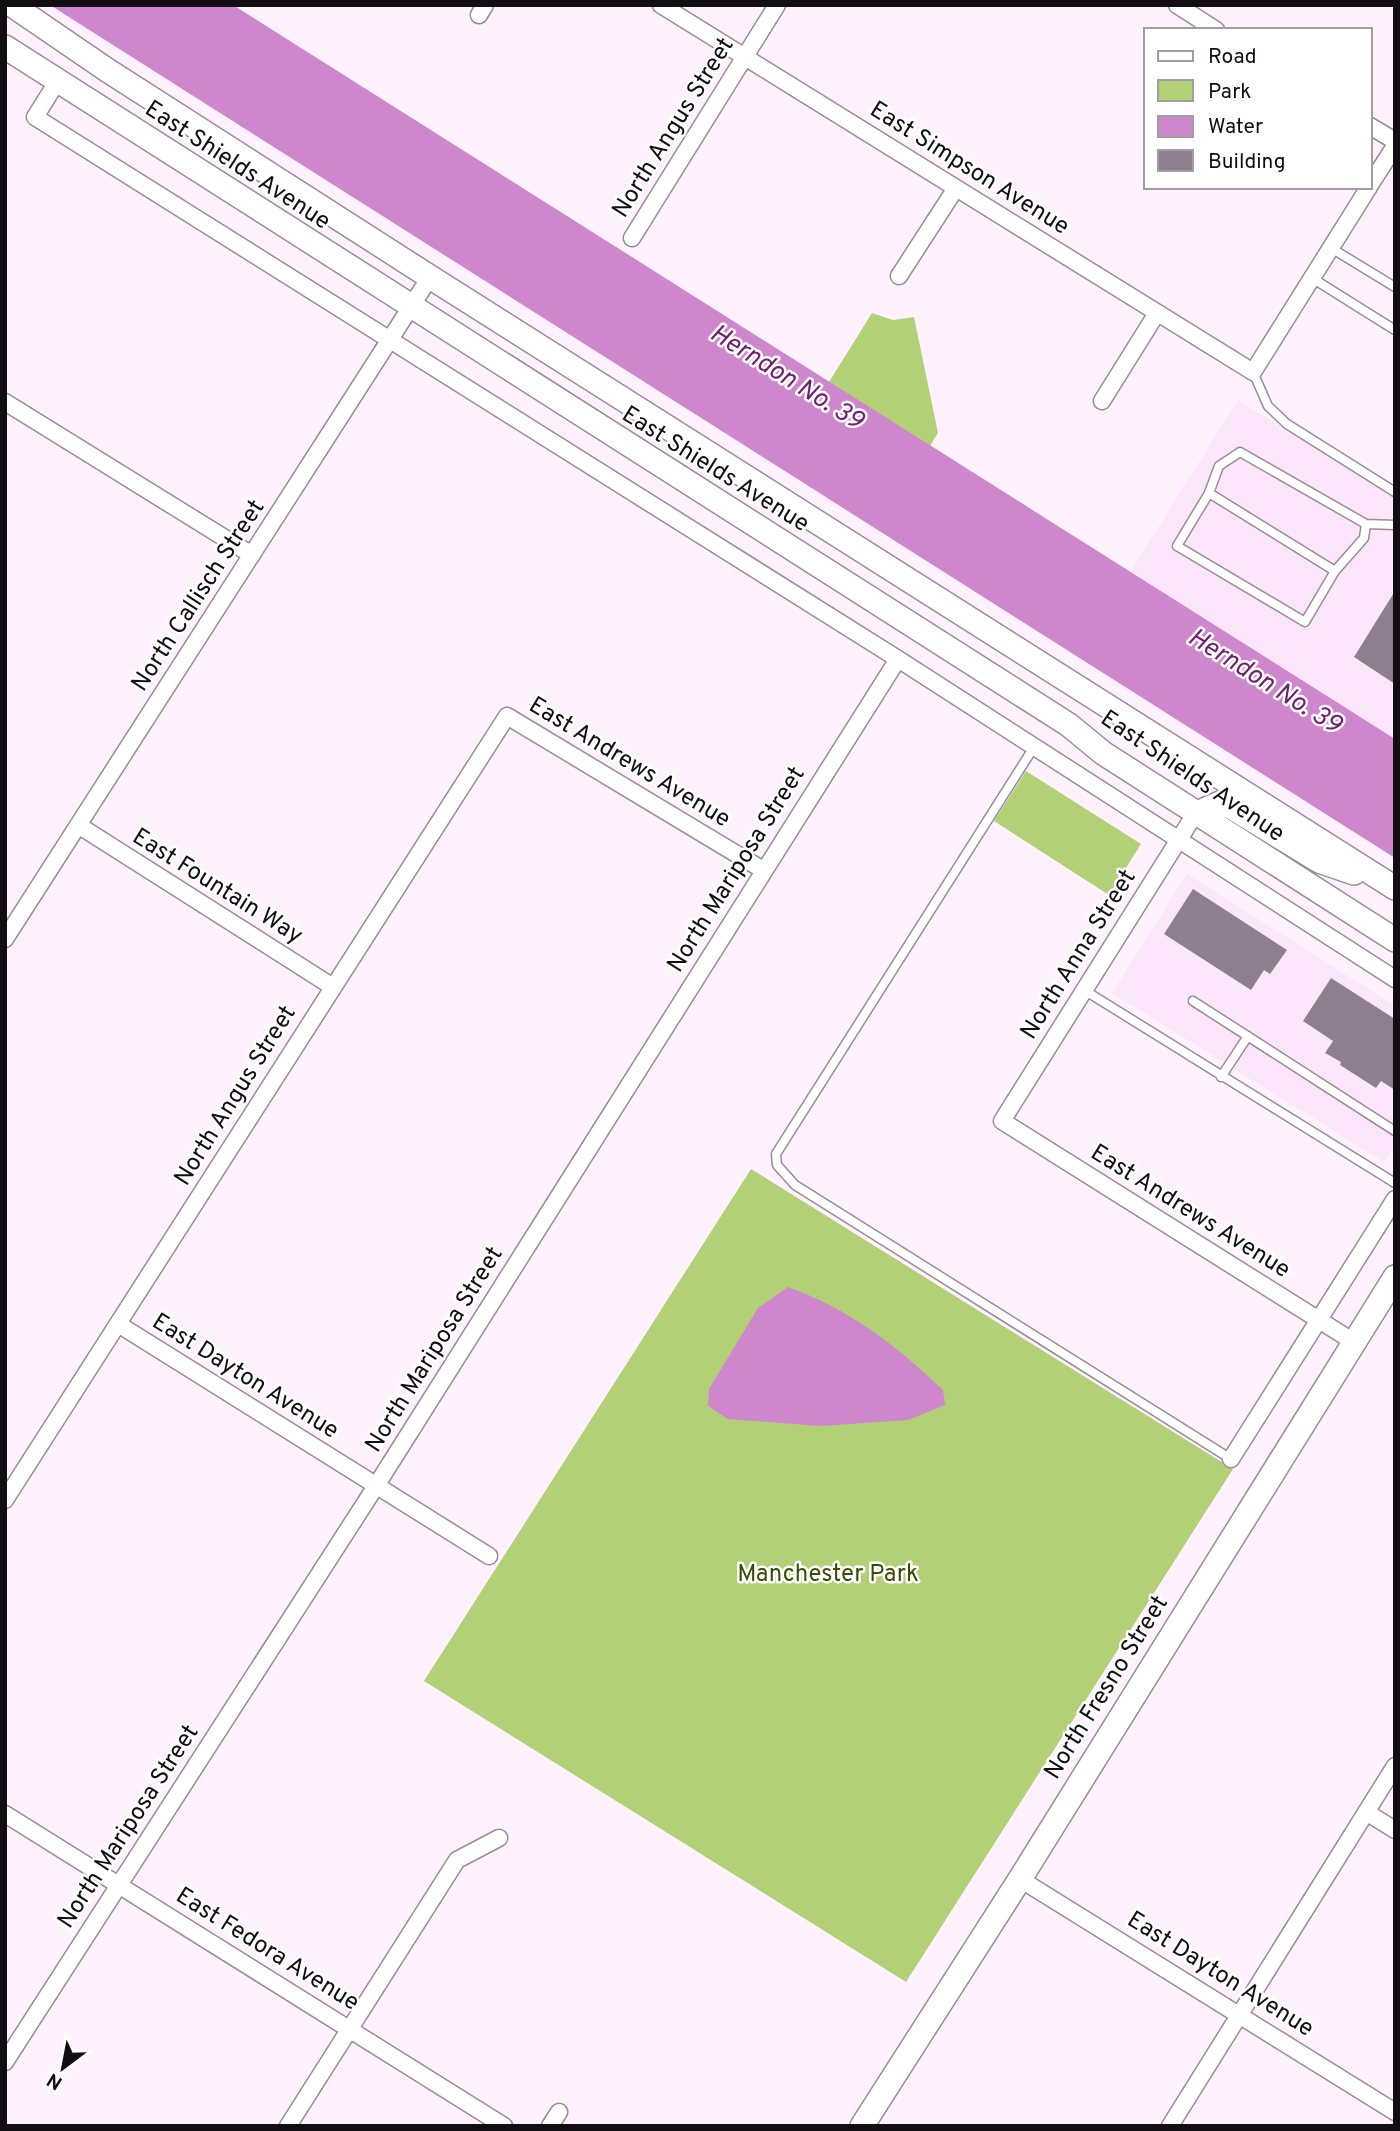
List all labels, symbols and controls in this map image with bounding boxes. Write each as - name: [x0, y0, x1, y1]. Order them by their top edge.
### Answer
- legend: [1144, 28, 1372, 189]
- street label: North Angus Street: [606, 32, 742, 224]
- text: Road: [1208, 44, 1257, 71]
- text: Park: [1208, 79, 1251, 106]
- street label: East Shields Avenue: [138, 95, 336, 237]
- street label: East Simpson Avenue: [864, 95, 1074, 243]
- text: Water: [1208, 114, 1263, 141]
- text: Building: [1208, 149, 1286, 176]
- water label: Herndon No. 39: [703, 318, 870, 439]
- street label: East Shields Avenue: [616, 400, 814, 540]
- street label: North Callisch Street: [126, 494, 272, 698]
- water label: Herndon No. 39: [1181, 622, 1348, 743]
- street label: East Andrews Avenue: [523, 691, 735, 835]
- street label: East Shields Avenue: [1094, 704, 1290, 850]
- street label: North Mariposa Street: [661, 762, 813, 978]
- street label: East Fountain Way: [126, 822, 308, 952]
- street label: North Anna Street: [1015, 864, 1143, 1046]
- street label: North Angus Street: [168, 1000, 304, 1192]
- street label: East Andrews Avenue: [1085, 1138, 1295, 1286]
- street label: North Mariposa Street: [359, 1242, 511, 1458]
- street label: East Dayton Avenue: [146, 1307, 344, 1447]
- park label: Manchester Park: [737, 1560, 919, 1590]
- street label: North Fresno Street: [1038, 1591, 1176, 1785]
- street label: North Mariposa Street: [52, 1719, 206, 1935]
- street label: East Fedora Avenue: [170, 1881, 364, 2019]
- street label: East Dayton Avenue: [1121, 1905, 1319, 2045]
- north arrow: [28, 2033, 98, 2103]
- text: N: [43, 2067, 67, 2095]

